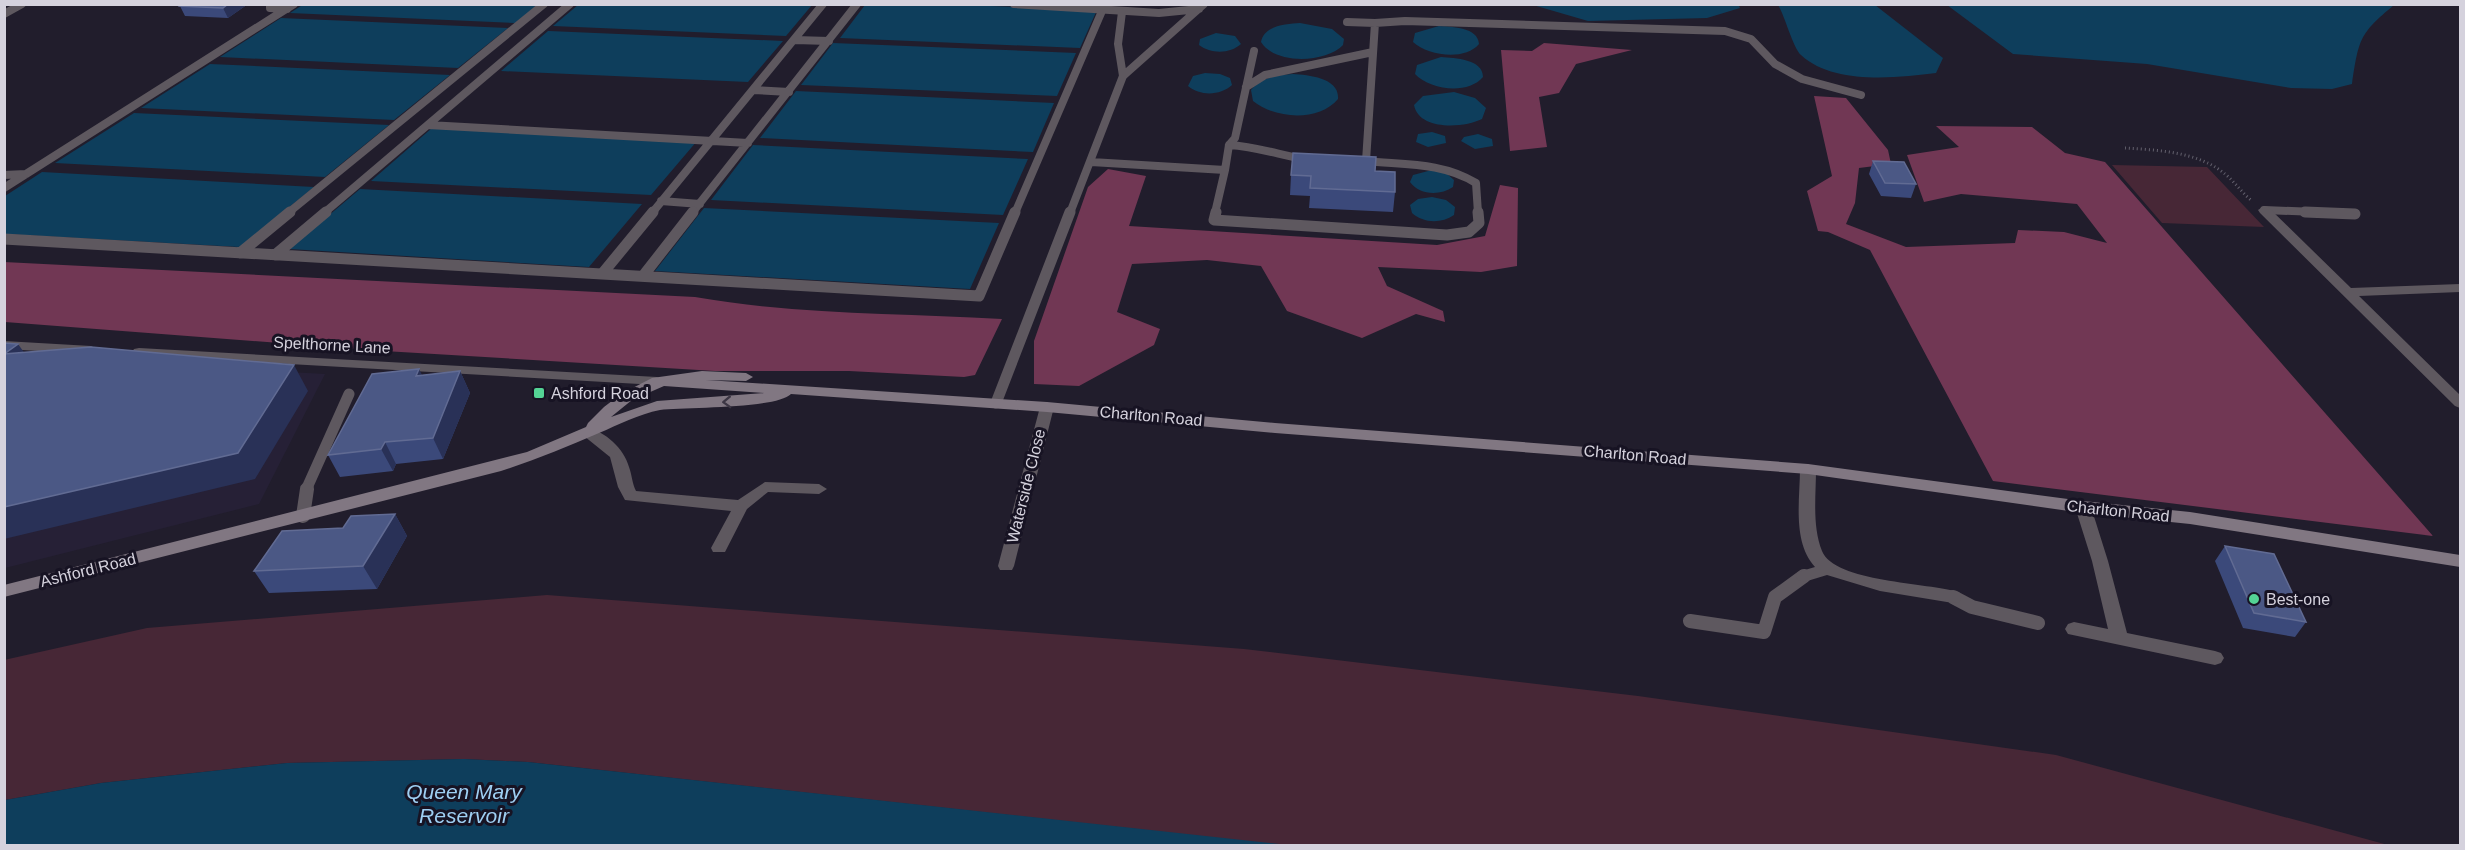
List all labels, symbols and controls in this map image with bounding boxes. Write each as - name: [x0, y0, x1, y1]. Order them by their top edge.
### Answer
- street label: Spelthorne Lane: [273, 333, 391, 357]
- place label: Ashford Road: [551, 385, 649, 402]
- marker: Ashford Road: [532, 386, 546, 400]
- one-way arrow: [722, 395, 731, 408]
- street label: Charlton Road: [1099, 403, 1203, 429]
- street label: Waterside Close: [1004, 427, 1048, 545]
- street label: Charlton Road: [1583, 442, 1687, 468]
- street label: Charlton Road: [2066, 497, 2170, 525]
- street label: Ashford Road: [38, 550, 138, 590]
- place label: Best-one: [2266, 591, 2330, 608]
- marker: Best-one: [2247, 592, 2261, 606]
- water label: Queen Mary Reservoir: [406, 780, 523, 827]

